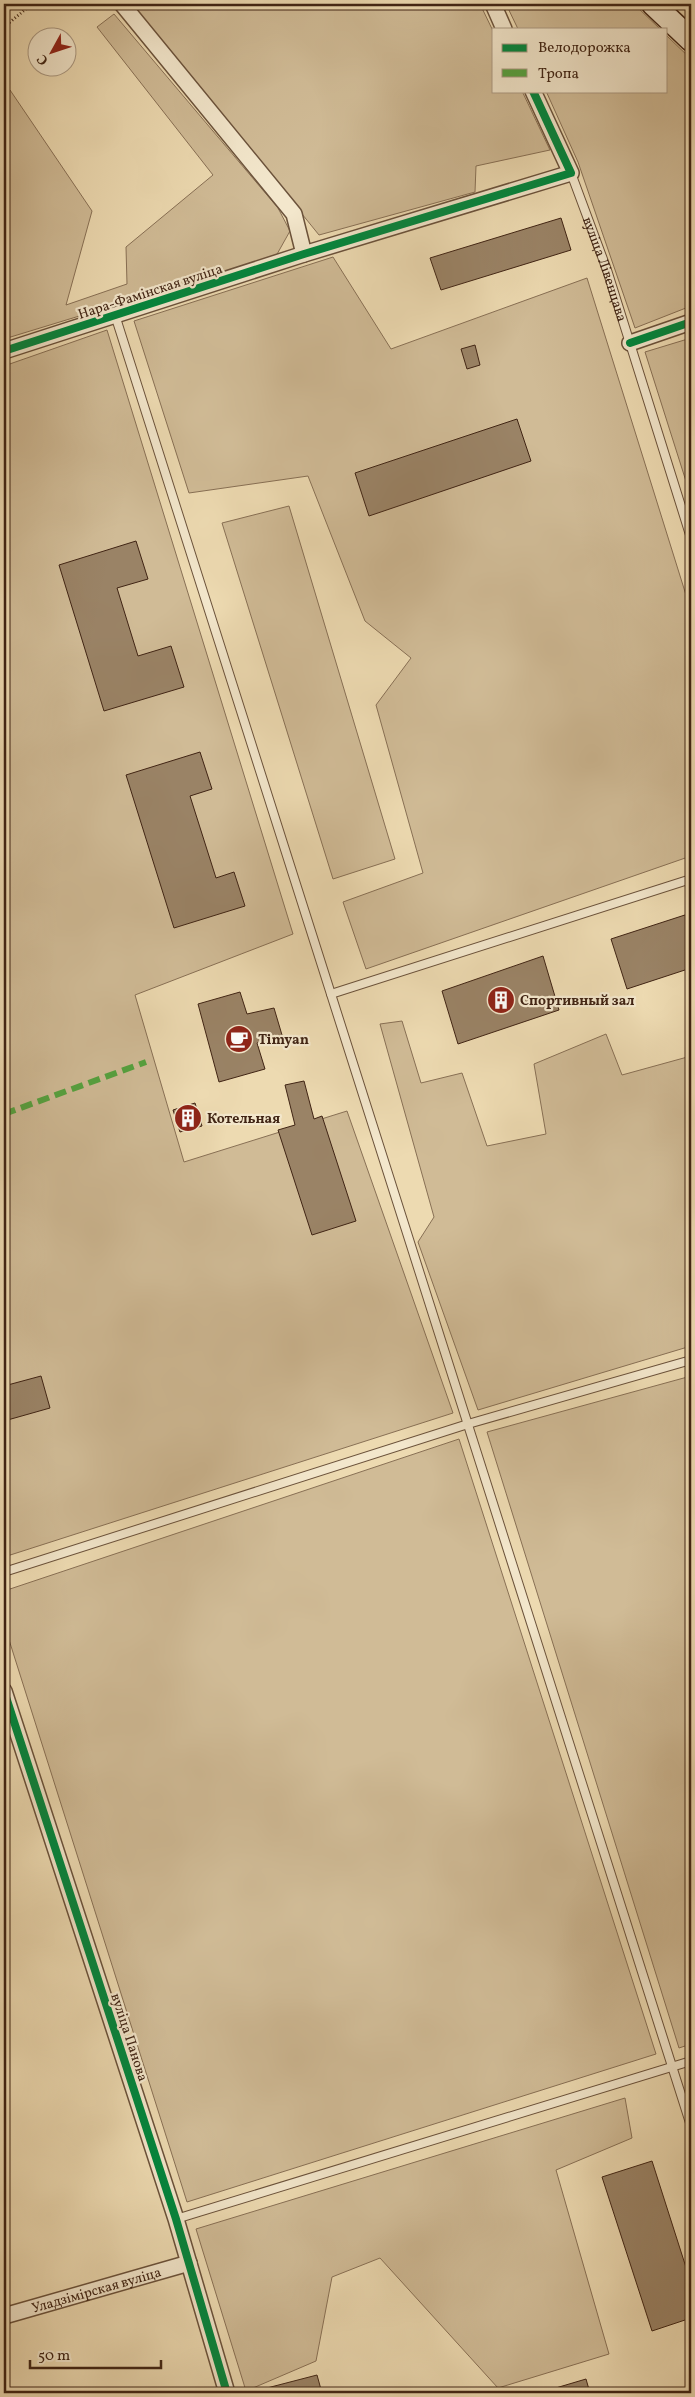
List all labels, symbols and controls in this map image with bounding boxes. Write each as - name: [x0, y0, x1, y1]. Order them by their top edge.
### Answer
- north arrow: [28, 28, 78, 78]
- legend: [492, 28, 668, 92]
- text: Велодорожка: [538, 38, 631, 59]
- text: С: [33, 50, 53, 69]
- text: Тропа: [538, 64, 579, 85]
- street label: вуліца Лівенцава: [577, 214, 631, 324]
- street label: Нара-Фамінская вуліца: [76, 260, 225, 325]
- building icon: Спортивный зал: [486, 985, 516, 1015]
- place label: Спортивный зал: [520, 992, 635, 1011]
- cafe icon: Timyan: [224, 1024, 254, 1054]
- place label: Timyan: [258, 1031, 309, 1050]
- building icon: Котельная: [173, 1103, 203, 1133]
- place label: Котельная: [207, 1110, 280, 1129]
- street label: вуліца Панова: [105, 1991, 152, 2084]
- street label: Уладзімірская вуліца: [30, 2263, 164, 2319]
- scale bar: [30, 2337, 161, 2369]
- text: 50 m: [38, 2346, 70, 2367]

